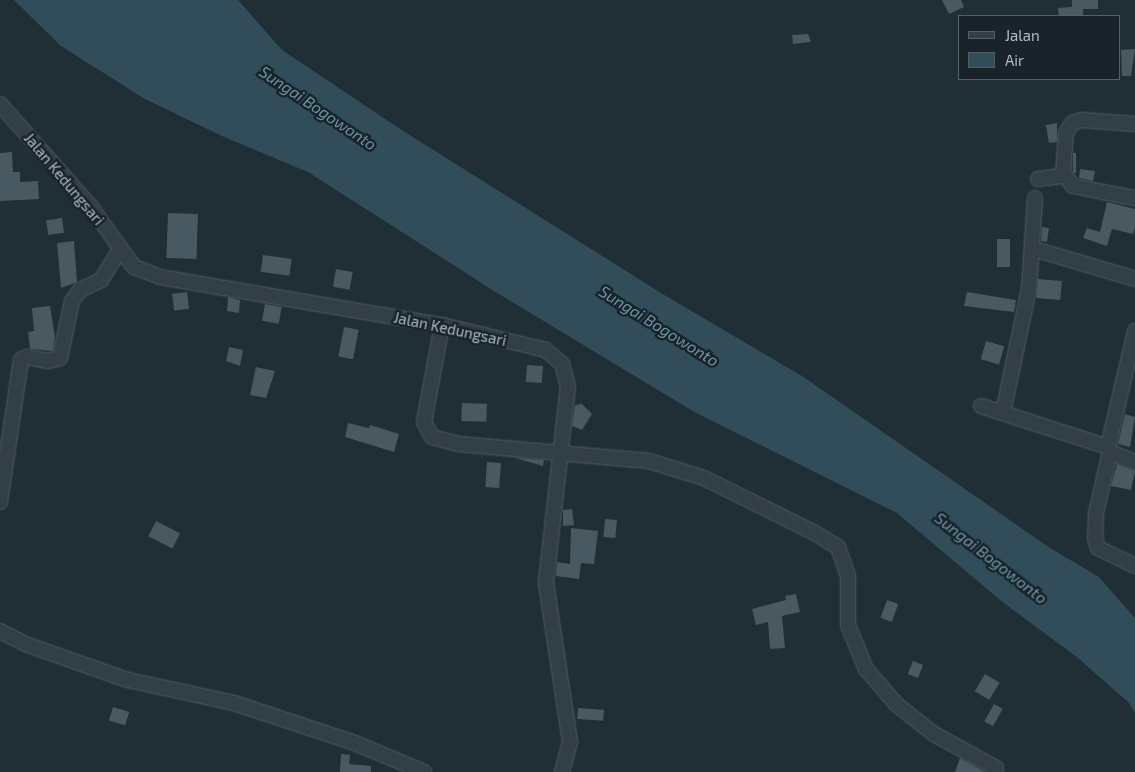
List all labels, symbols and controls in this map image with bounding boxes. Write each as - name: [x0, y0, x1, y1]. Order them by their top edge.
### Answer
- legend: [958, 15, 1120, 80]
- text: Jalan: [1005, 26, 1040, 44]
- text: Air: [1005, 51, 1024, 69]
- water label: Sungai Bogowonto: [256, 62, 380, 154]
- street label: Jalan Kedungsari: [20, 129, 108, 229]
- water label: Sungai Bogowonto: [596, 282, 722, 370]
- street label: Jalan Kedungsari: [392, 308, 508, 350]
- water label: Sungai Bogowonto: [931, 508, 1051, 608]

